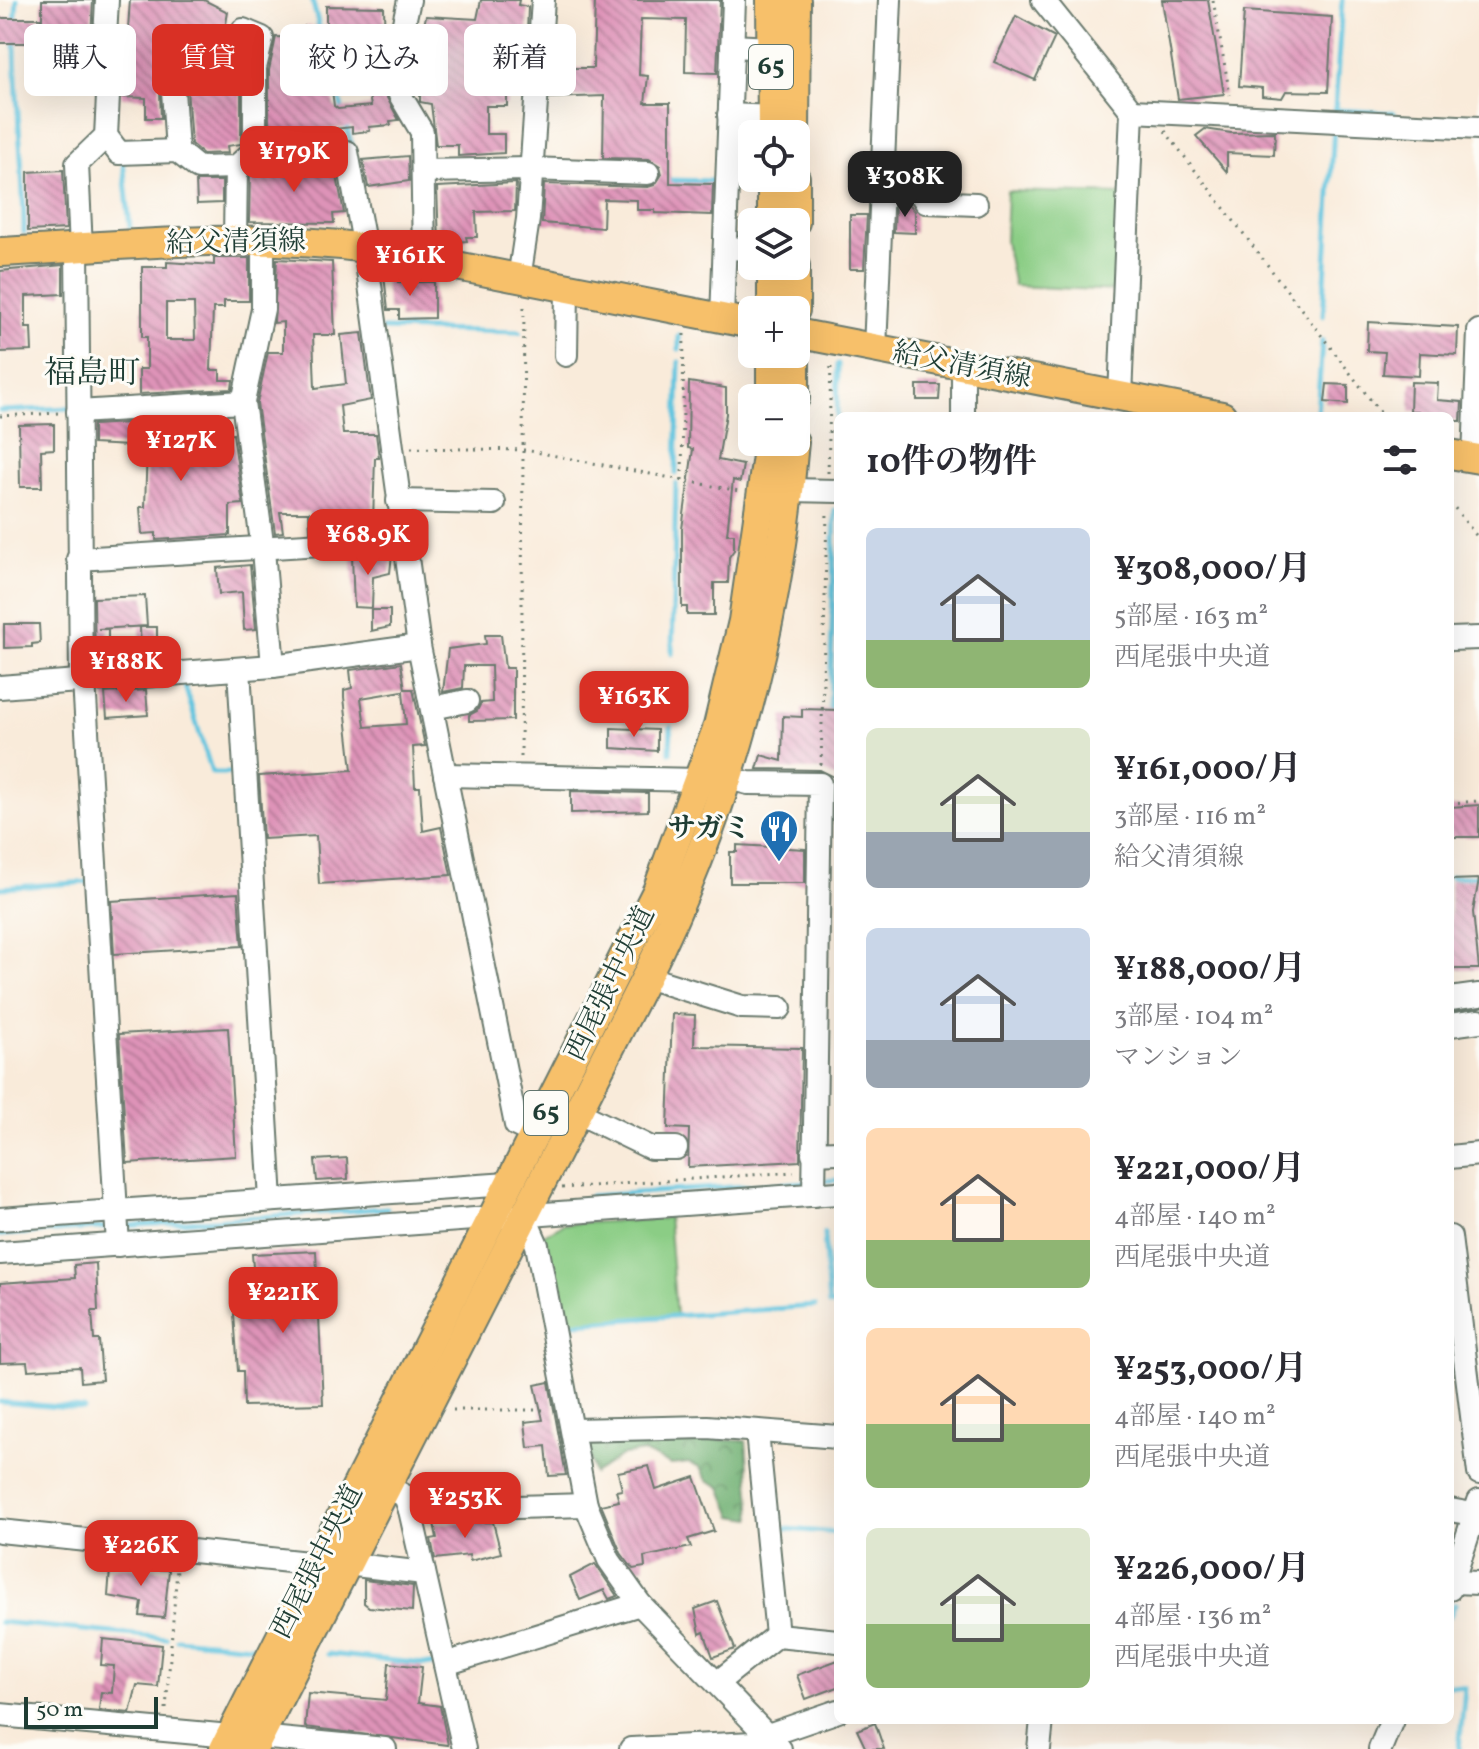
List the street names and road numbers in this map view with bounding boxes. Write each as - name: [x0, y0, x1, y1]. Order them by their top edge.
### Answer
- road number: 65: [749, 45, 793, 89]
- street label: 給父清須線: [166, 222, 306, 264]
- street label: 給父清須線: [890, 334, 1034, 398]
- street label: 西尾張中央道: [557, 900, 665, 1068]
- road number: 65: [524, 1091, 568, 1135]
- street label: 西尾張中央道: [262, 1478, 374, 1646]

